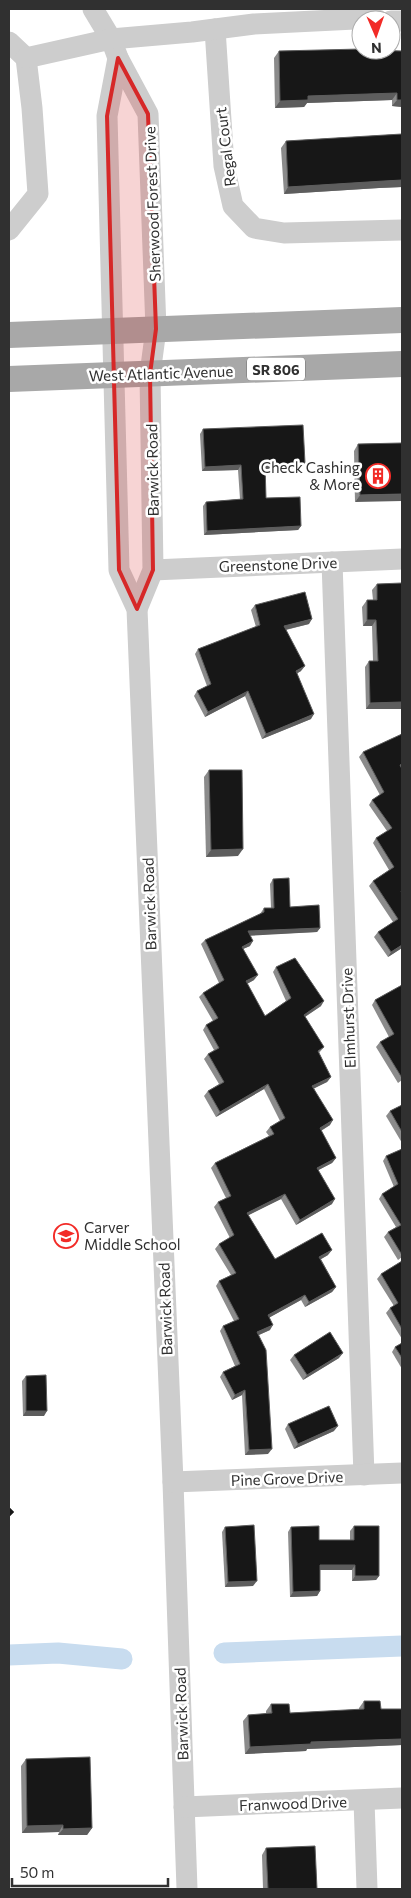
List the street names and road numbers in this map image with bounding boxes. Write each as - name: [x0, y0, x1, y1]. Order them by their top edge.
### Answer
- street label: Regal Court: [211, 106, 239, 188]
- street label: Sherwood Forest Drive: [140, 126, 164, 282]
- road number: SR 806: [247, 358, 305, 380]
- street label: West Atlantic Avenue: [89, 361, 234, 385]
- street label: Barwick Road: [142, 423, 162, 517]
- street label: Greenstone Drive: [218, 553, 338, 575]
- street label: Barwick Road: [138, 857, 160, 951]
- street label: Elmhurst Drive: [337, 967, 359, 1069]
- street label: Barwick Road: [154, 1262, 176, 1356]
- street label: Pine Grove Drive: [230, 1467, 344, 1489]
- street label: Barwick Road: [170, 1667, 192, 1761]
- street label: Franwood Drive: [239, 1792, 347, 1814]

